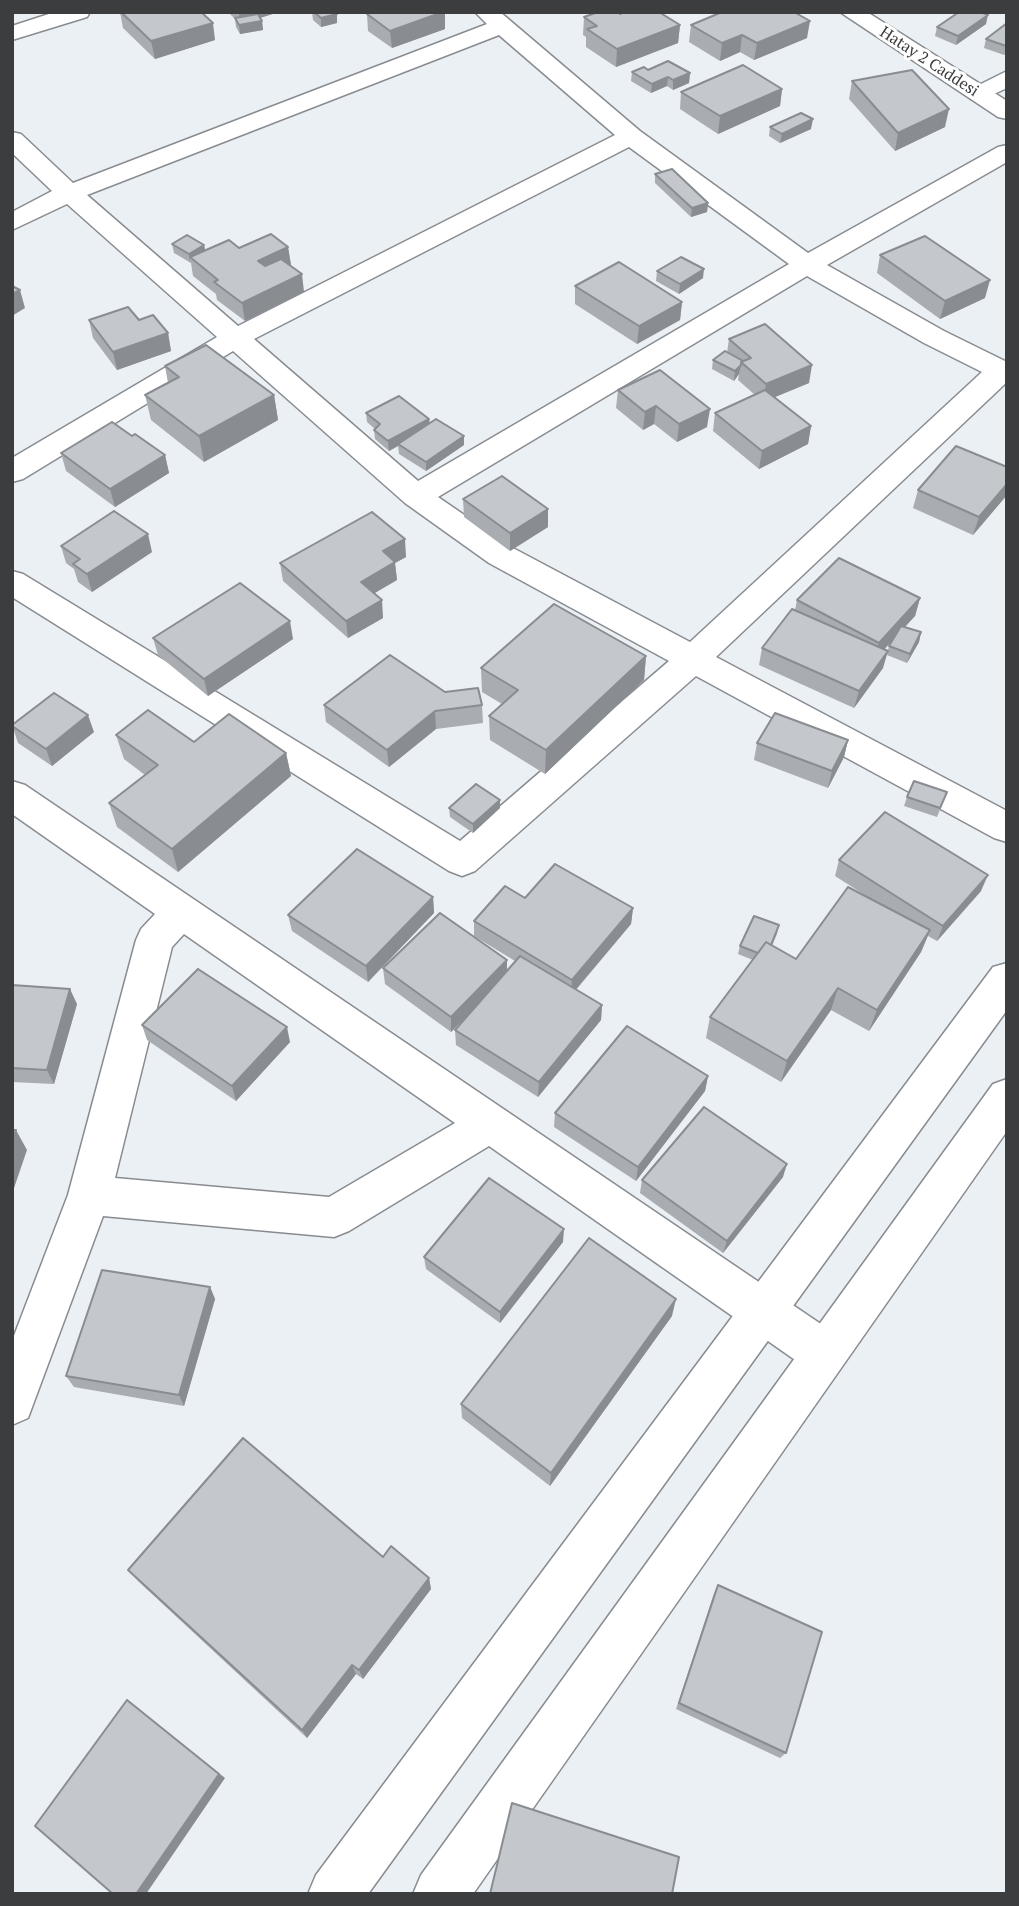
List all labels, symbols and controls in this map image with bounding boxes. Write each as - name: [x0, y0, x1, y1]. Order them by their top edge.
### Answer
- street label: Hatay 2 Caddesi: [876, 23, 982, 101]

